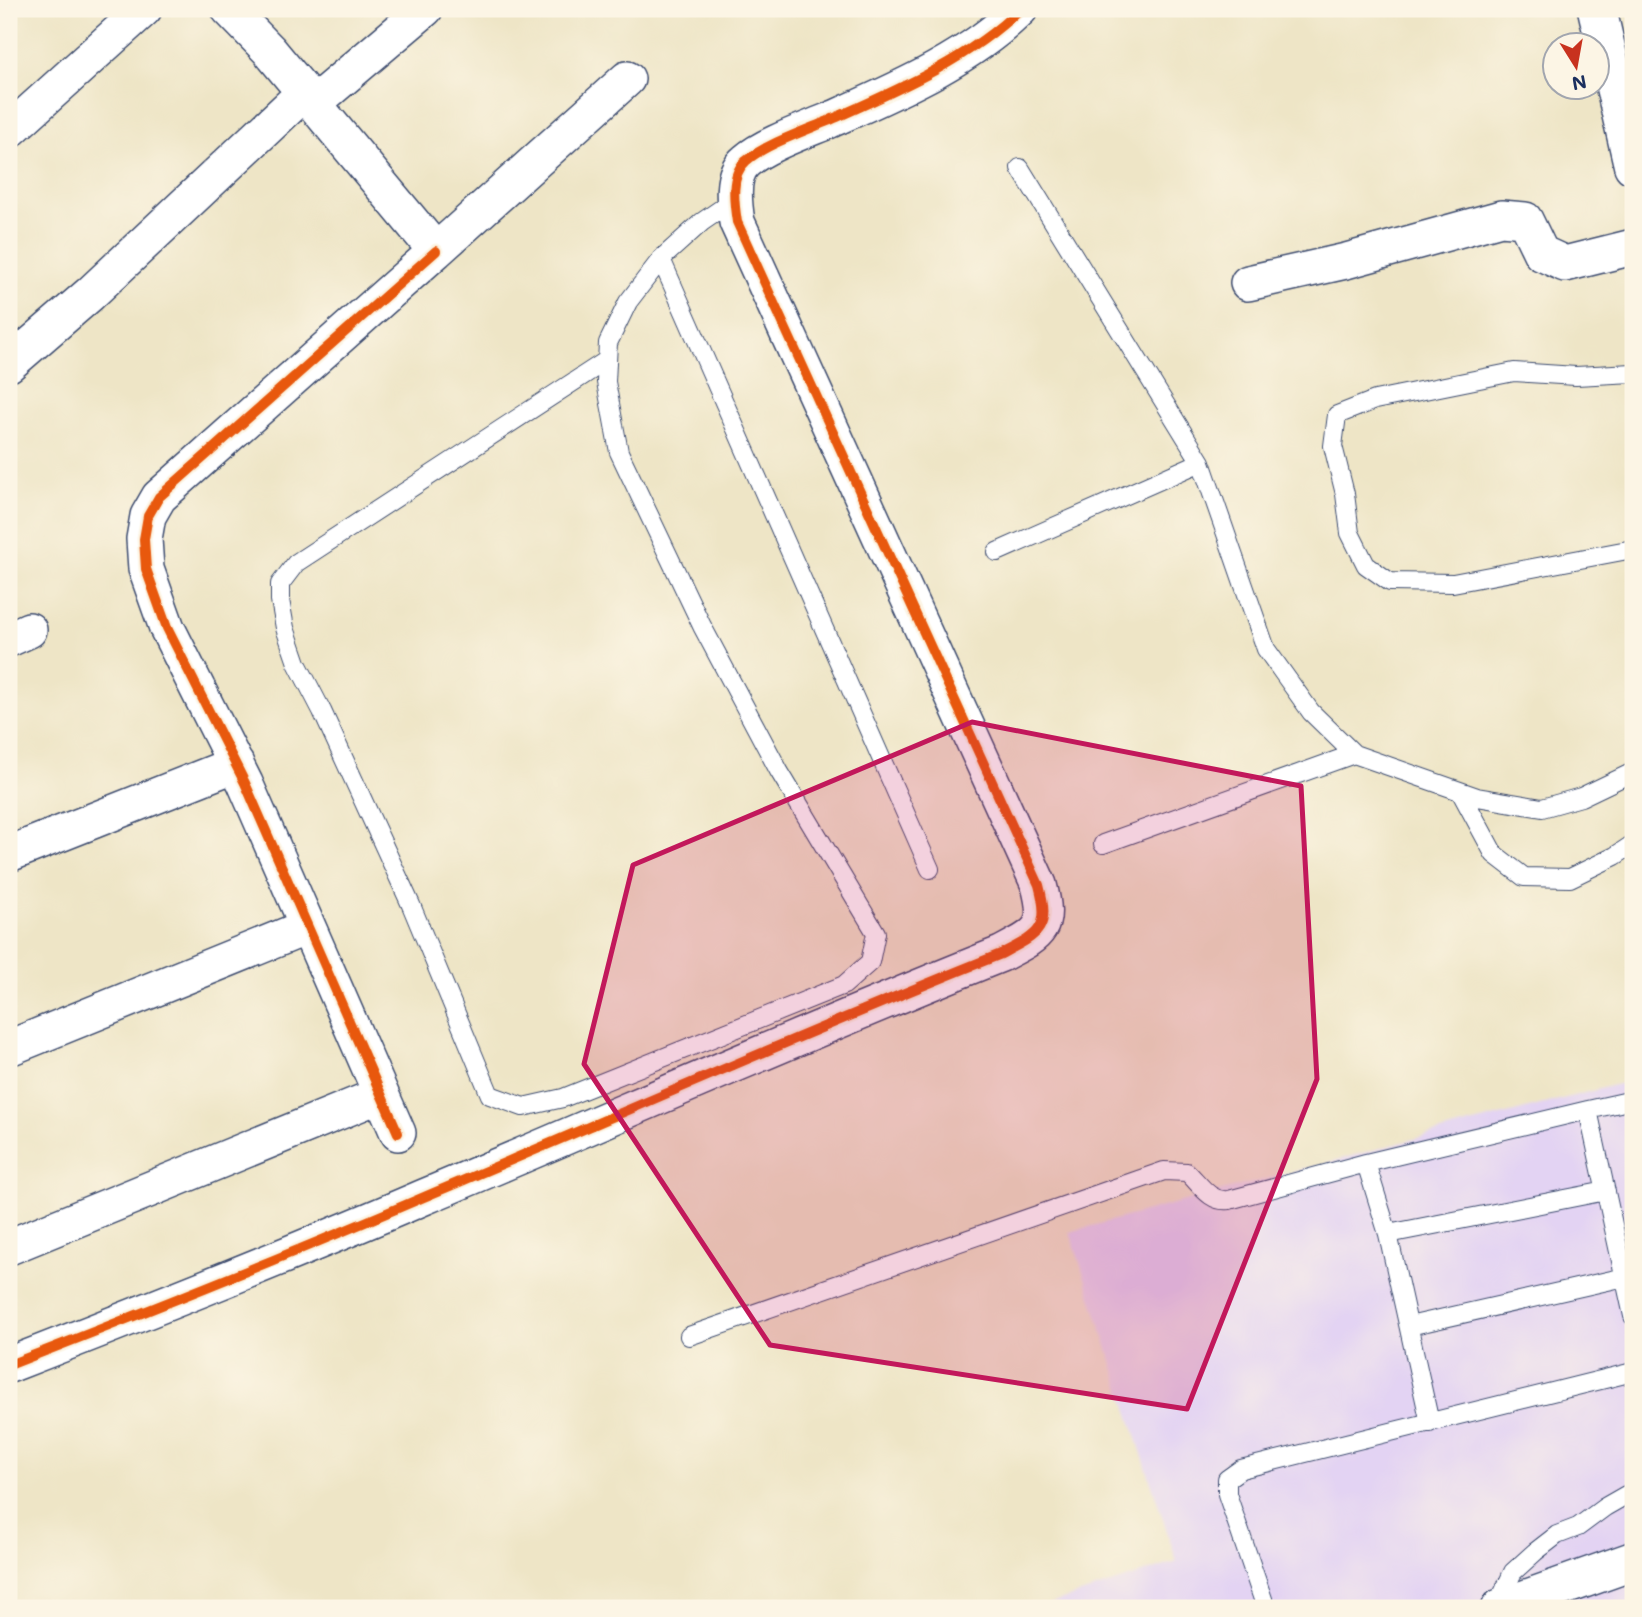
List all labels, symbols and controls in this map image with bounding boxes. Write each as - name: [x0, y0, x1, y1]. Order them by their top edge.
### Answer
- north arrow: [1540, 32, 1610, 102]
- text: N: [1570, 70, 1589, 97]

